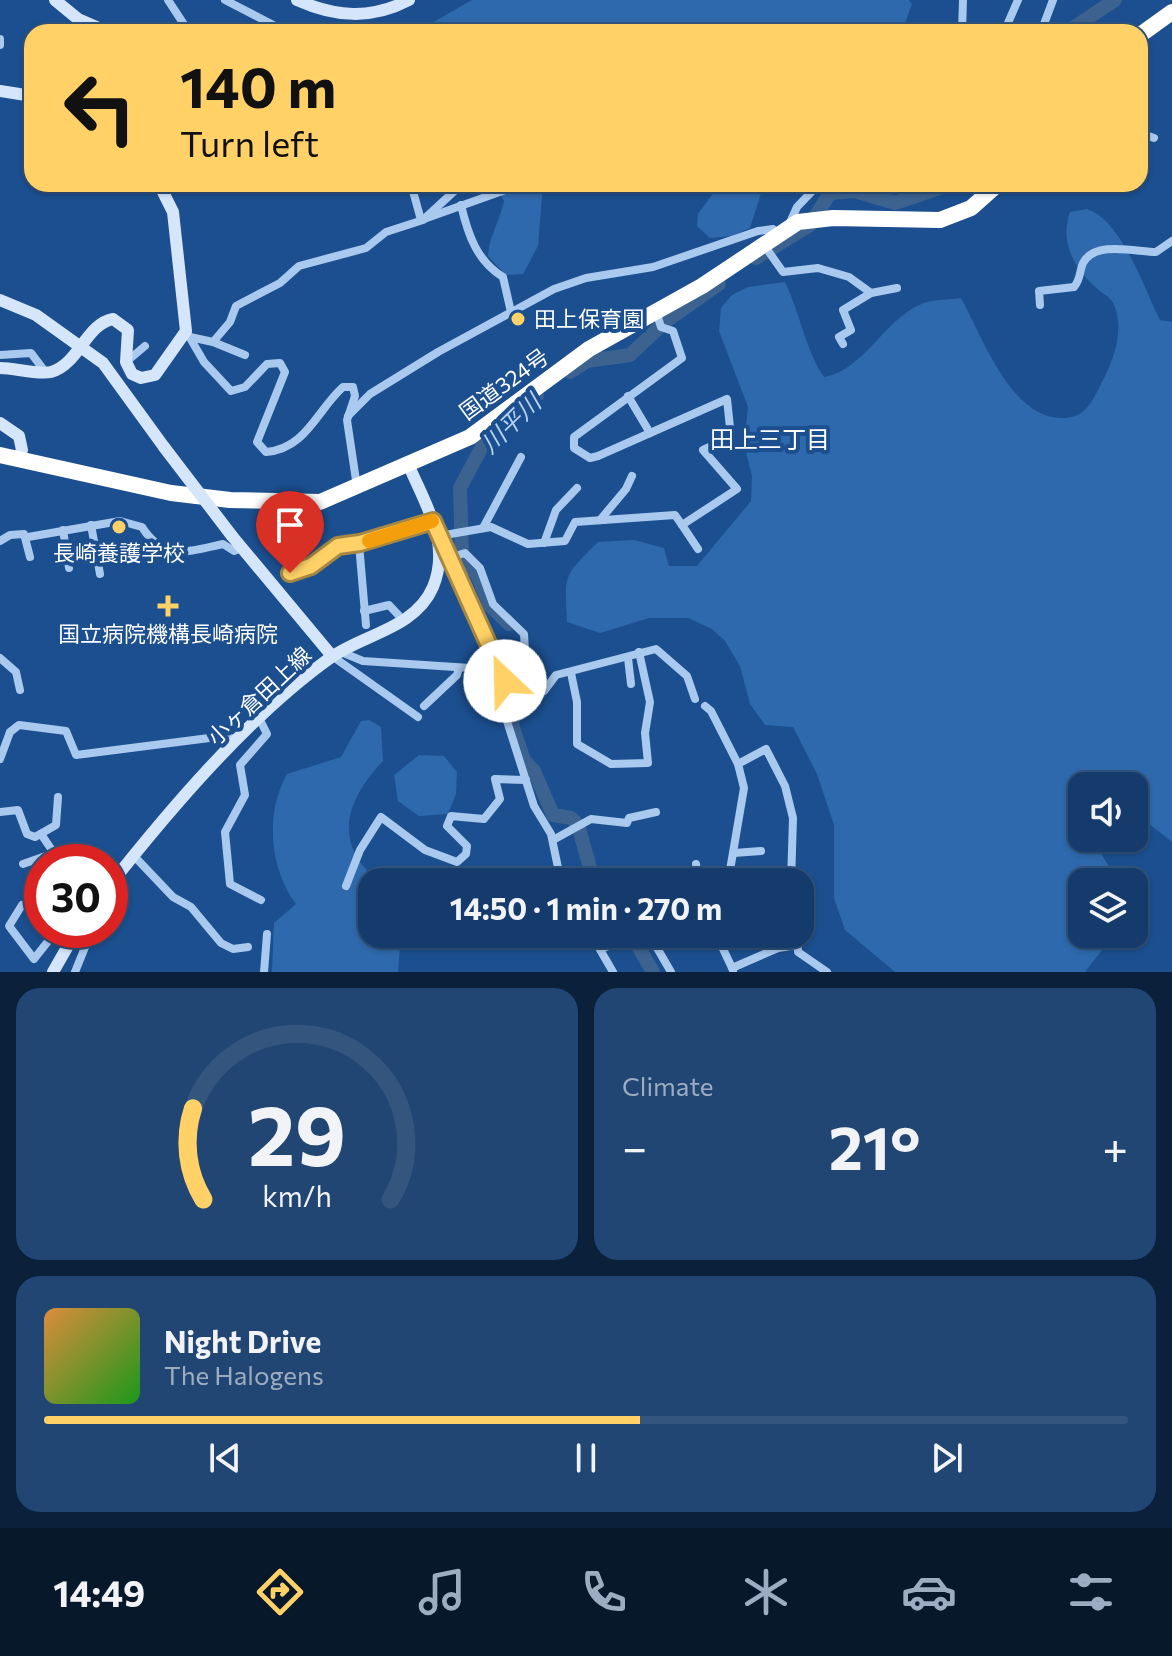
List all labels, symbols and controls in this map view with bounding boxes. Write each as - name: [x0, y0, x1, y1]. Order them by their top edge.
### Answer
- text: 140 m: [180, 51, 336, 120]
- icon: left: [48, 56, 152, 160]
- text: Turn left: [180, 120, 319, 164]
- place label: 田上保育園: [534, 305, 644, 332]
- marker: 田上保育園: [509, 310, 527, 328]
- street label: 国道324号: [454, 342, 554, 425]
- water label: 川平川: [474, 385, 548, 458]
- district label: 田上三丁目: [710, 424, 830, 453]
- pin: [256, 491, 324, 573]
- icon: arrive: [268, 503, 312, 547]
- marker: 長崎養護学校: [110, 518, 128, 536]
- place label: 長崎養護学校: [53, 539, 185, 566]
- marker: 国立病院機構長崎病院: [157, 595, 179, 617]
- place label: 国立病院機構長崎病院: [58, 620, 278, 647]
- position arrow: [463, 639, 547, 723]
- street label: 小ヶ倉田上線: [201, 641, 316, 751]
- map controls: [1068, 772, 1148, 948]
- button: sound: [1068, 772, 1148, 852]
- speed limit sign: 30: [24, 844, 128, 948]
- button: layers: [1068, 868, 1148, 948]
- text: 14:50 · 1 min · 270 m: [450, 889, 722, 926]
- text: Climate: [622, 1070, 714, 1101]
- text: 29: [248, 1081, 346, 1183]
- text: 21°: [829, 1109, 921, 1182]
- text: −: [622, 1119, 647, 1173]
- text: +: [1102, 1119, 1128, 1173]
- text: km/h: [262, 1178, 332, 1213]
- text: Night Drive: [164, 1322, 321, 1359]
- text: The Halogens: [164, 1359, 324, 1390]
- icon: previous: [203, 1436, 247, 1480]
- icon: pause: [564, 1436, 608, 1480]
- icon: next: [925, 1436, 969, 1480]
- icon: directions: [252, 1564, 308, 1620]
- icon: music: [414, 1564, 470, 1620]
- icon: phone: [576, 1564, 632, 1620]
- icon: climate: [738, 1564, 794, 1620]
- icon: car: [901, 1564, 957, 1620]
- icon: filters: [1063, 1564, 1119, 1620]
- text: 14:49: [53, 1570, 145, 1614]

